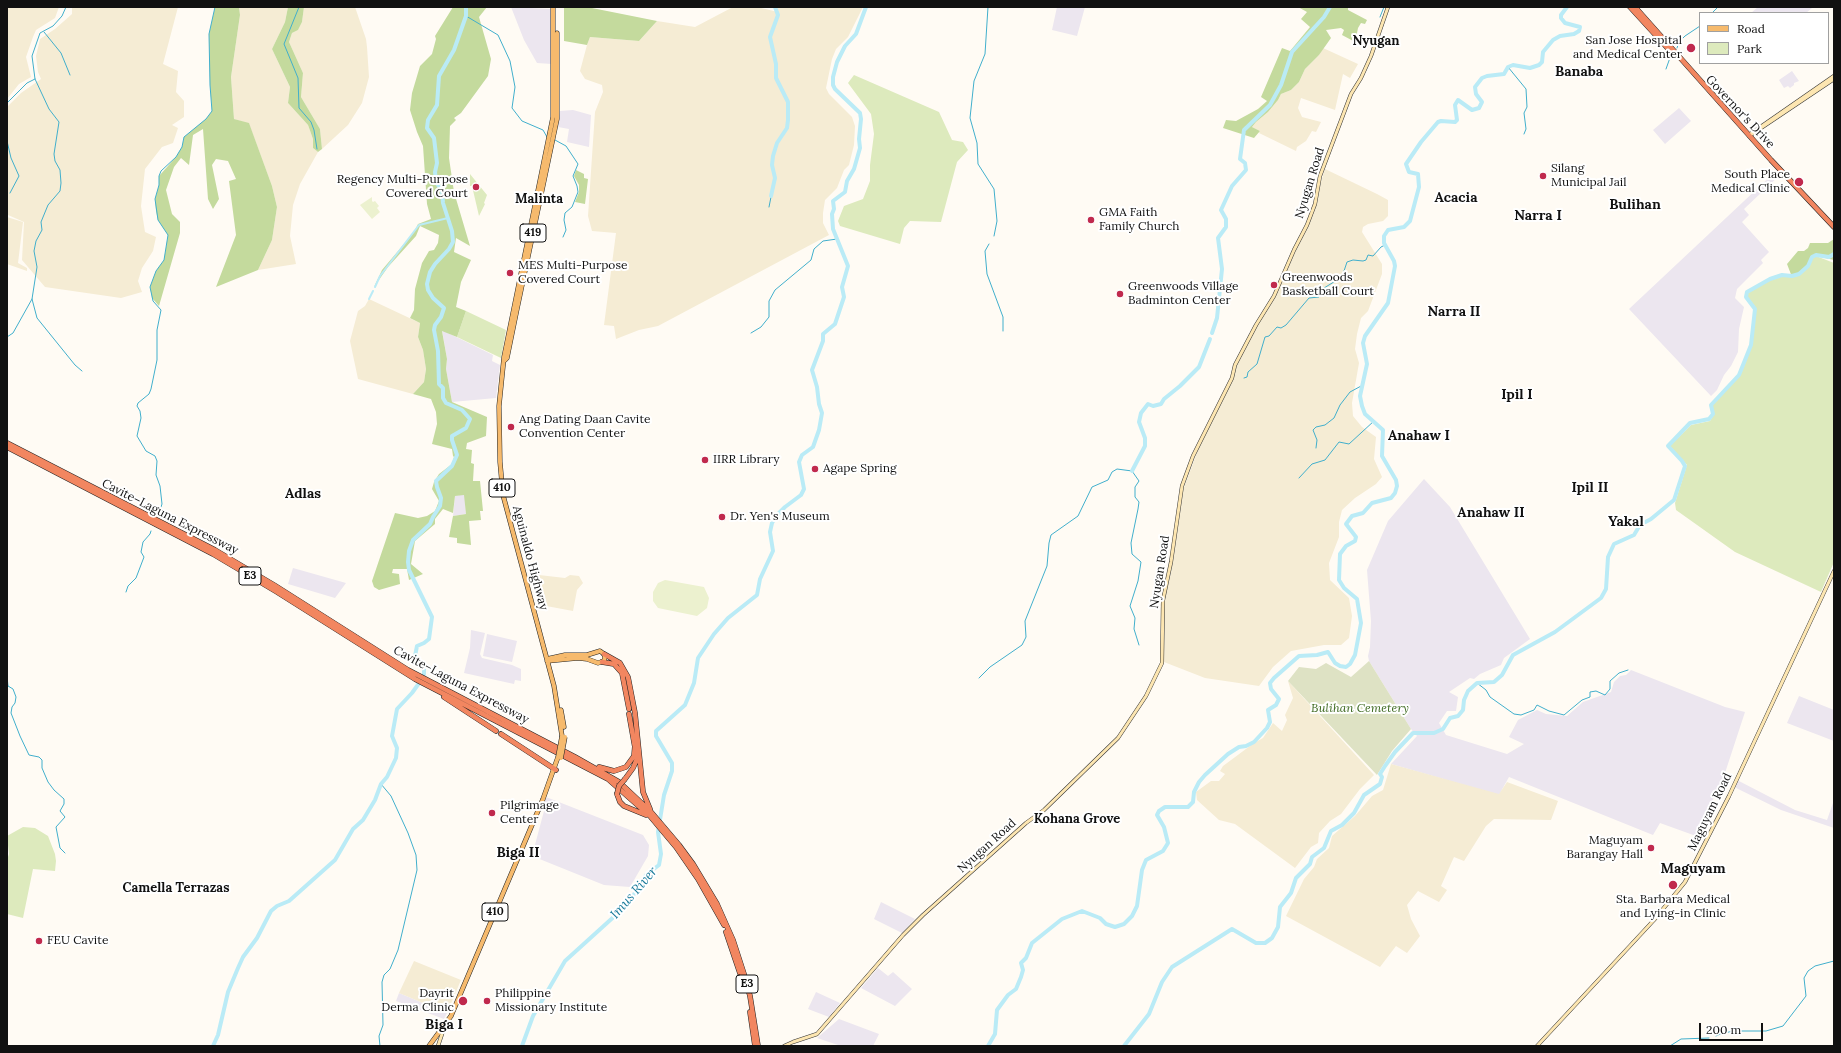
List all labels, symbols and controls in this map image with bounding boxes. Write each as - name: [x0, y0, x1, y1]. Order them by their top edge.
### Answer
- legend: [1699, 12, 1829, 64]
- text: Road: [1737, 21, 1765, 36]
- district label: Nyugan: [1352, 33, 1400, 49]
- place label: San Jose Hospital and Medical Center: [1573, 34, 1682, 62]
- text: Park: [1737, 41, 1762, 56]
- marker: San Jose Hospital and Medical Center: [1685, 42, 1697, 54]
- district label: Banaba: [1555, 64, 1603, 80]
- street label: Governor's Drive: [1703, 73, 1777, 151]
- street label: Nyugan Road: [1292, 146, 1328, 220]
- place label: Silang Municipal Jail: [1551, 162, 1626, 190]
- place label: South Place Medical Clinic: [1711, 168, 1790, 196]
- marker: Silang Municipal Jail: [1538, 171, 1548, 181]
- place label: Regency Multi-Purpose Covered Court: [337, 173, 468, 201]
- marker: South Place Medical Clinic: [1793, 176, 1805, 188]
- marker: Regency Multi-Purpose Covered Court: [471, 182, 481, 192]
- district label: Acacia: [1435, 190, 1477, 206]
- district label: Malinta: [515, 191, 563, 207]
- district label: Bulihan: [1609, 197, 1661, 213]
- place label: GMA Faith Family Church: [1099, 206, 1180, 234]
- district label: Narra I: [1514, 208, 1562, 224]
- marker: GMA Faith Family Church: [1086, 215, 1096, 225]
- road number: 419: [520, 224, 546, 242]
- place label: MES Multi-Purpose Covered Court: [518, 259, 627, 287]
- marker: MES Multi-Purpose Covered Court: [505, 268, 515, 278]
- place label: Greenwoods Basketball Court: [1282, 271, 1374, 299]
- place label: Greenwoods Village Badminton Center: [1128, 280, 1238, 308]
- marker: Greenwoods Basketball Court: [1269, 280, 1279, 290]
- marker: Greenwoods Village Badminton Center: [1115, 289, 1125, 299]
- district label: Narra II: [1427, 304, 1481, 320]
- district label: Ipil I: [1501, 387, 1533, 403]
- place label: Ang Dating Daan Cavite Convention Center: [519, 413, 651, 441]
- marker: Ang Dating Daan Cavite Convention Center: [506, 422, 516, 432]
- district label: Anahaw I: [1388, 428, 1450, 444]
- place label: IIRR Library: [713, 453, 780, 467]
- marker: IIRR Library: [700, 455, 710, 465]
- place label: Agape Spring: [823, 462, 897, 476]
- marker: Agape Spring: [810, 464, 820, 474]
- street label: Cavite–Laguna Expressway: [99, 476, 241, 558]
- road number: 410: [489, 479, 515, 497]
- district label: Ipil II: [1572, 480, 1608, 496]
- district label: Adlas: [285, 486, 321, 502]
- street label: Aguinaldo Highway: [509, 504, 551, 612]
- district label: Anahaw II: [1457, 505, 1525, 521]
- place label: Dr. Yen's Museum: [730, 510, 830, 524]
- marker: Dr. Yen's Museum: [717, 512, 727, 522]
- district label: Yakal: [1608, 514, 1644, 530]
- street label: Nyugan Road: [1147, 534, 1173, 610]
- road number: E3: [239, 567, 261, 585]
- street label: Cavite–Laguna Expressway: [391, 643, 531, 727]
- park label: Bulihan Cemetery: [1311, 702, 1409, 716]
- street label: Maguyam Road: [1685, 771, 1735, 853]
- place label: Pilgrimage Center: [500, 799, 559, 827]
- marker: Pilgrimage Center: [487, 808, 497, 818]
- district label: Kohana Grove: [1034, 811, 1120, 827]
- street label: Nyugan Road: [955, 816, 1019, 876]
- place label: Maguyam Barangay Hall: [1567, 834, 1643, 862]
- marker: Maguyam Barangay Hall: [1646, 843, 1656, 853]
- district label: Biga II: [496, 845, 540, 861]
- district label: Maguyam: [1660, 861, 1726, 877]
- water label: Imus River: [607, 864, 661, 922]
- marker: Sta. Barbara Medical and Lying-in Clinic: [1667, 879, 1679, 891]
- district label: Camella Terrazas: [123, 880, 229, 896]
- place label: Sta. Barbara Medical and Lying-in Clinic: [1616, 893, 1730, 921]
- road number: 410: [482, 903, 508, 921]
- place label: FEU Cavite: [47, 934, 108, 948]
- marker: FEU Cavite: [34, 936, 44, 946]
- road number: E3: [736, 975, 758, 993]
- place label: Dayrit Derma Clinic: [381, 987, 454, 1015]
- place label: Philippine Missionary Institute: [495, 987, 607, 1015]
- marker: Dayrit Derma Clinic: [457, 995, 469, 1007]
- marker: Philippine Missionary Institute: [482, 996, 492, 1006]
- scale bar: [1701, 1015, 1765, 1041]
- district label: Biga I: [425, 1017, 463, 1033]
- text: 200 m: [1706, 1022, 1741, 1037]

